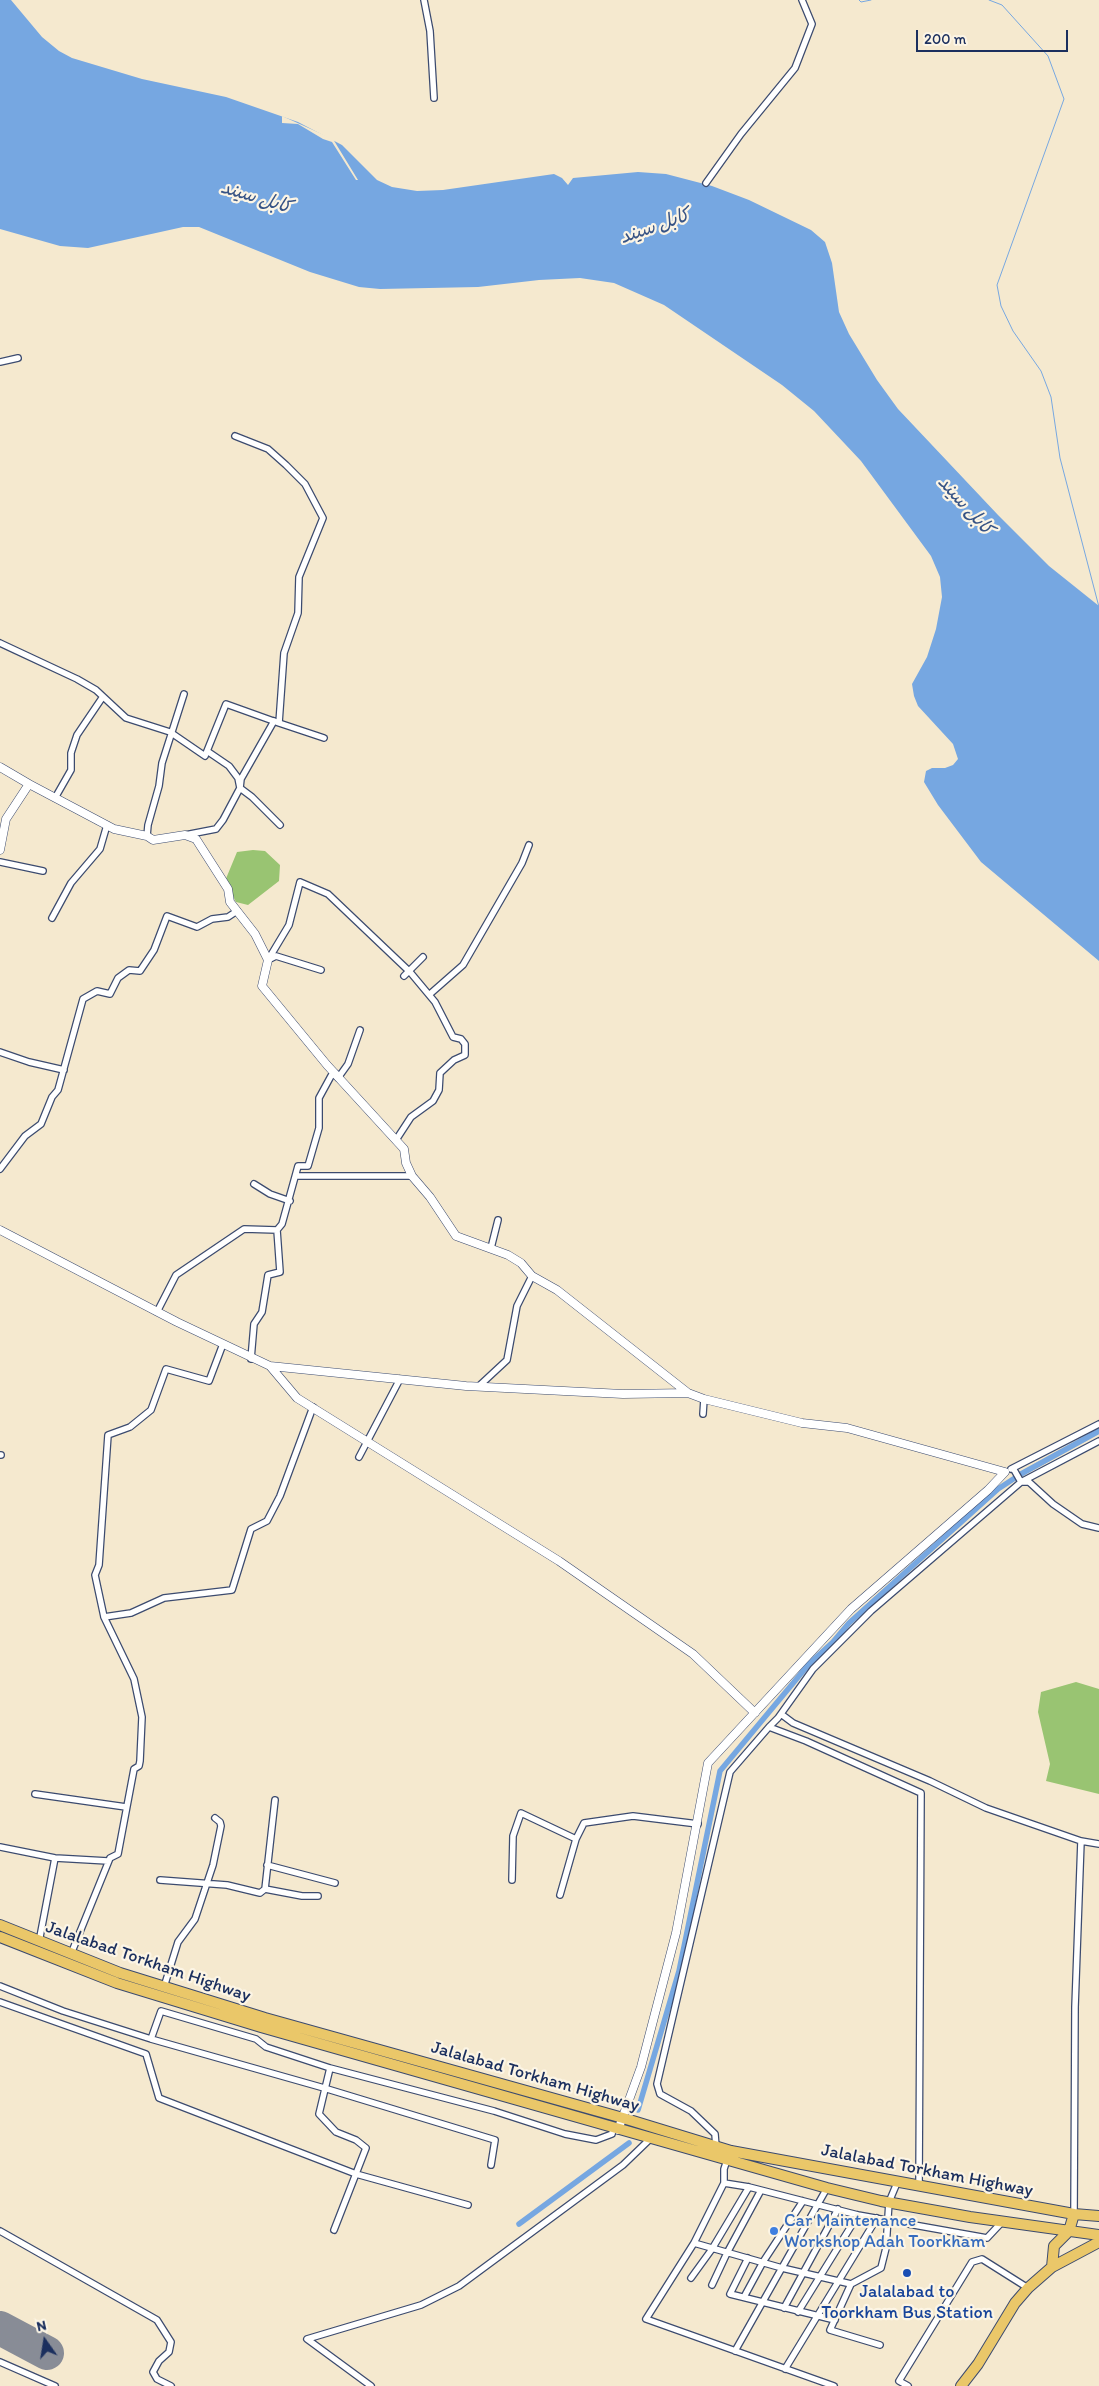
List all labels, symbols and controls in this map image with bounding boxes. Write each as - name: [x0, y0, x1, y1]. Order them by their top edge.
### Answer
- scale bar: [919, 20, 1072, 52]
- text: 200 m: [924, 30, 966, 48]
- water label: کابل سيند: [218, 176, 294, 220]
- water label: کابل سيند: [617, 204, 693, 250]
- water label: کابل سيند: [932, 471, 998, 541]
- street label: Jalalabad Torkham Highway: [43, 1917, 253, 2007]
- street label: Jalalabad Torkham Highway: [428, 2037, 642, 2117]
- street label: Jalalabad Torkham Highway: [819, 2140, 1035, 2202]
- place label: Car Maintenance Workshop Adah Toorkham: [784, 2210, 985, 2252]
- marker: Car Maintenance Workshop Adah Toorkham: [768, 2225, 780, 2237]
- marker: Jalalabad to Toorkham Bus Station: [901, 2267, 913, 2279]
- place label: Jalalabad to Toorkham Bus Station: [821, 2281, 993, 2324]
- north arrow: [20, 2316, 70, 2366]
- text: N: [35, 2317, 48, 2335]

